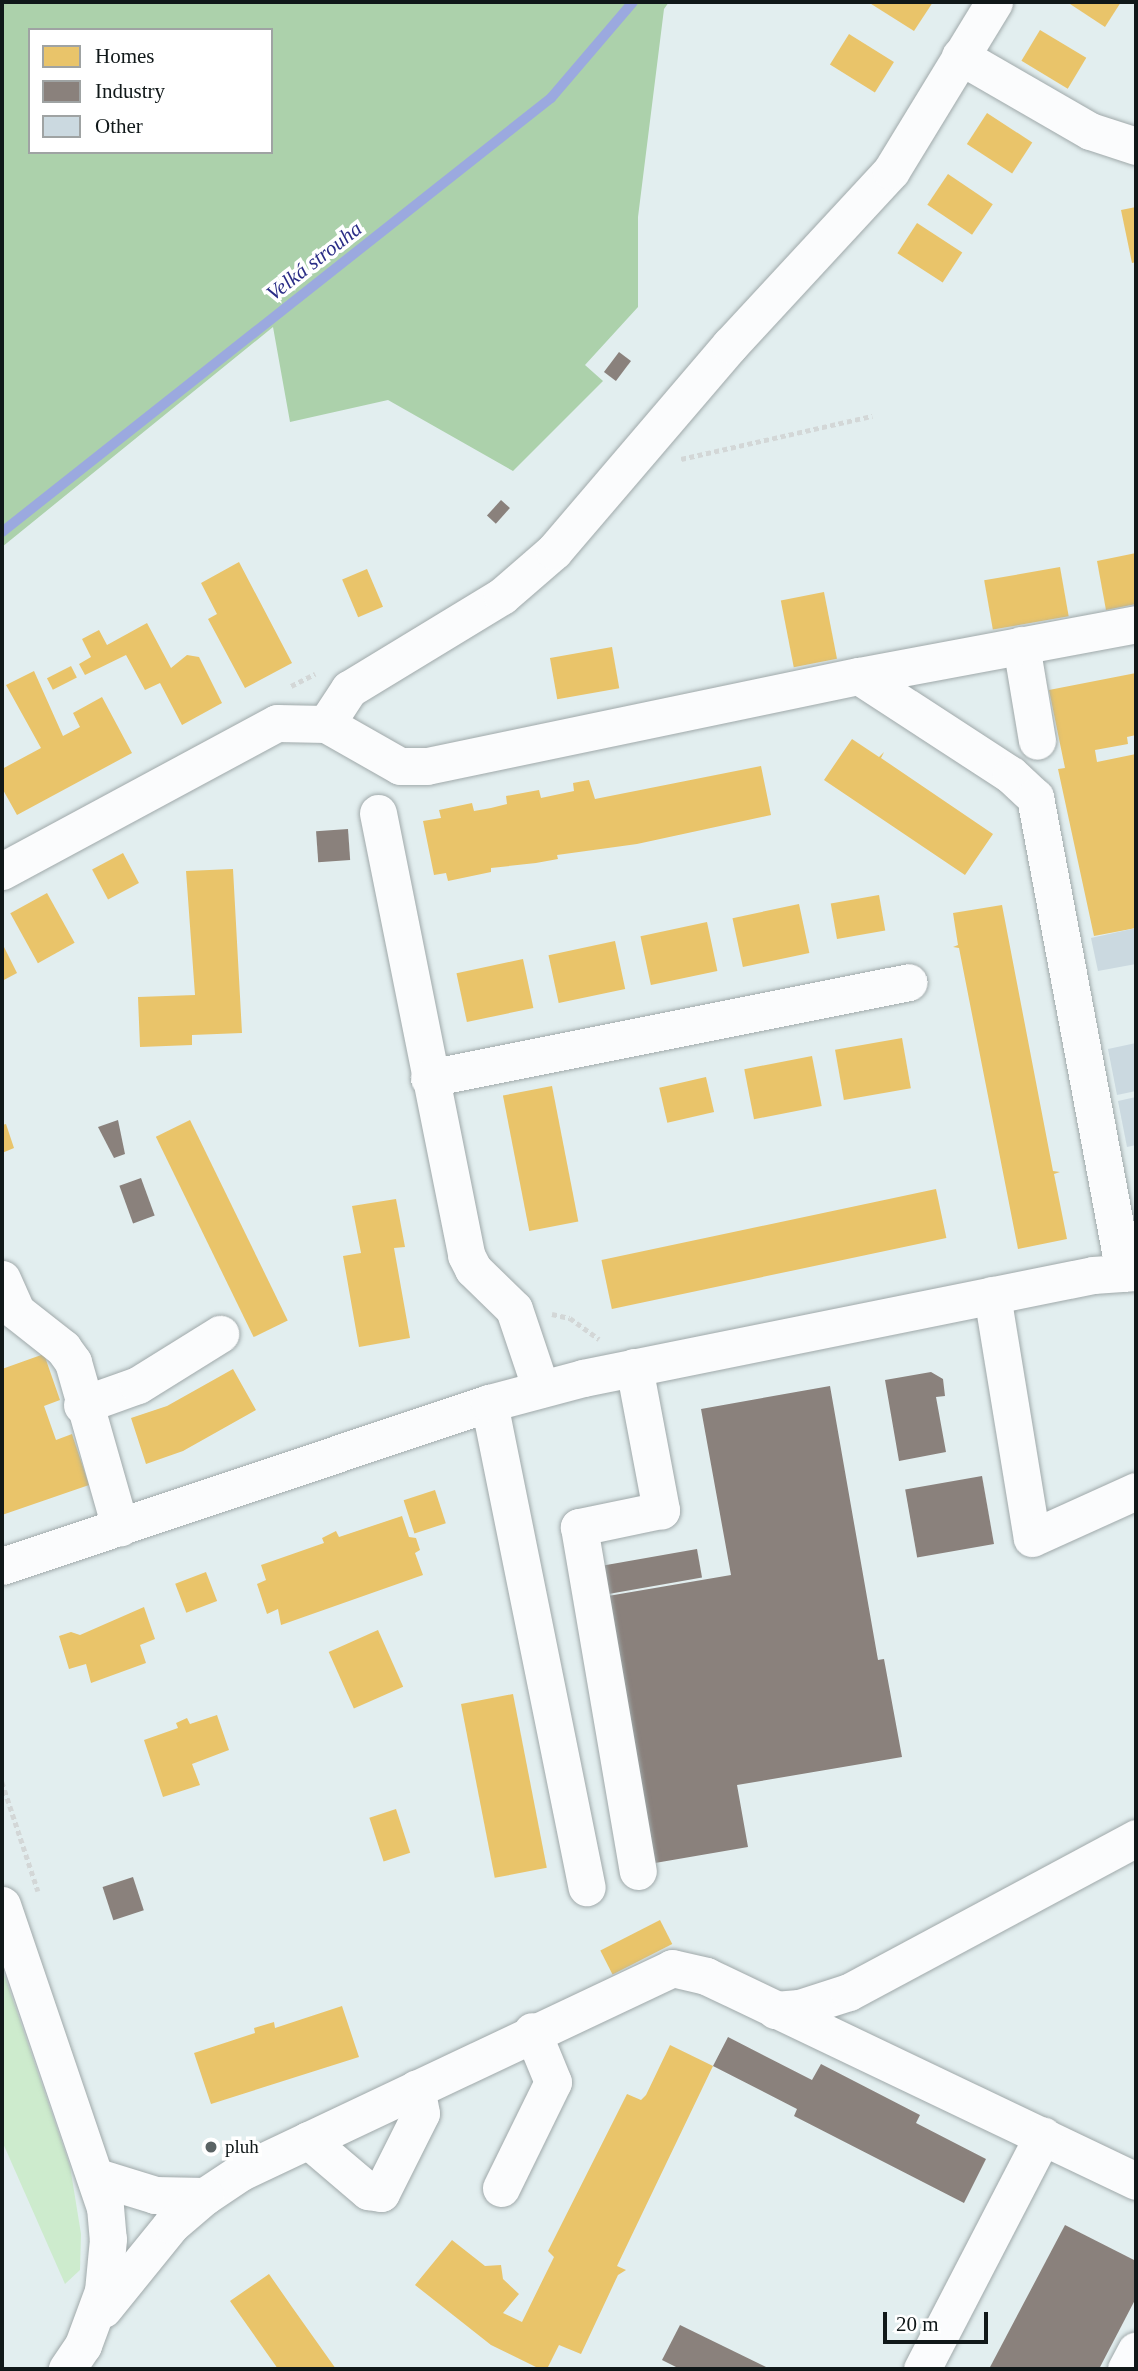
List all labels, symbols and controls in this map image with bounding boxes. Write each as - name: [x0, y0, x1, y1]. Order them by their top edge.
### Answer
- legend: [28, 28, 273, 154]
- text: Homes: [95, 44, 155, 68]
- text: Industry: [95, 79, 165, 103]
- text: Other: [95, 114, 143, 138]
- water label: Velká strouha: [261, 216, 367, 306]
- place label: pluh: [225, 2136, 259, 2158]
- marker: pluh: [203, 2139, 219, 2155]
- scale bar: [886, 2298, 991, 2342]
- text: 20 m: [896, 2312, 939, 2336]

